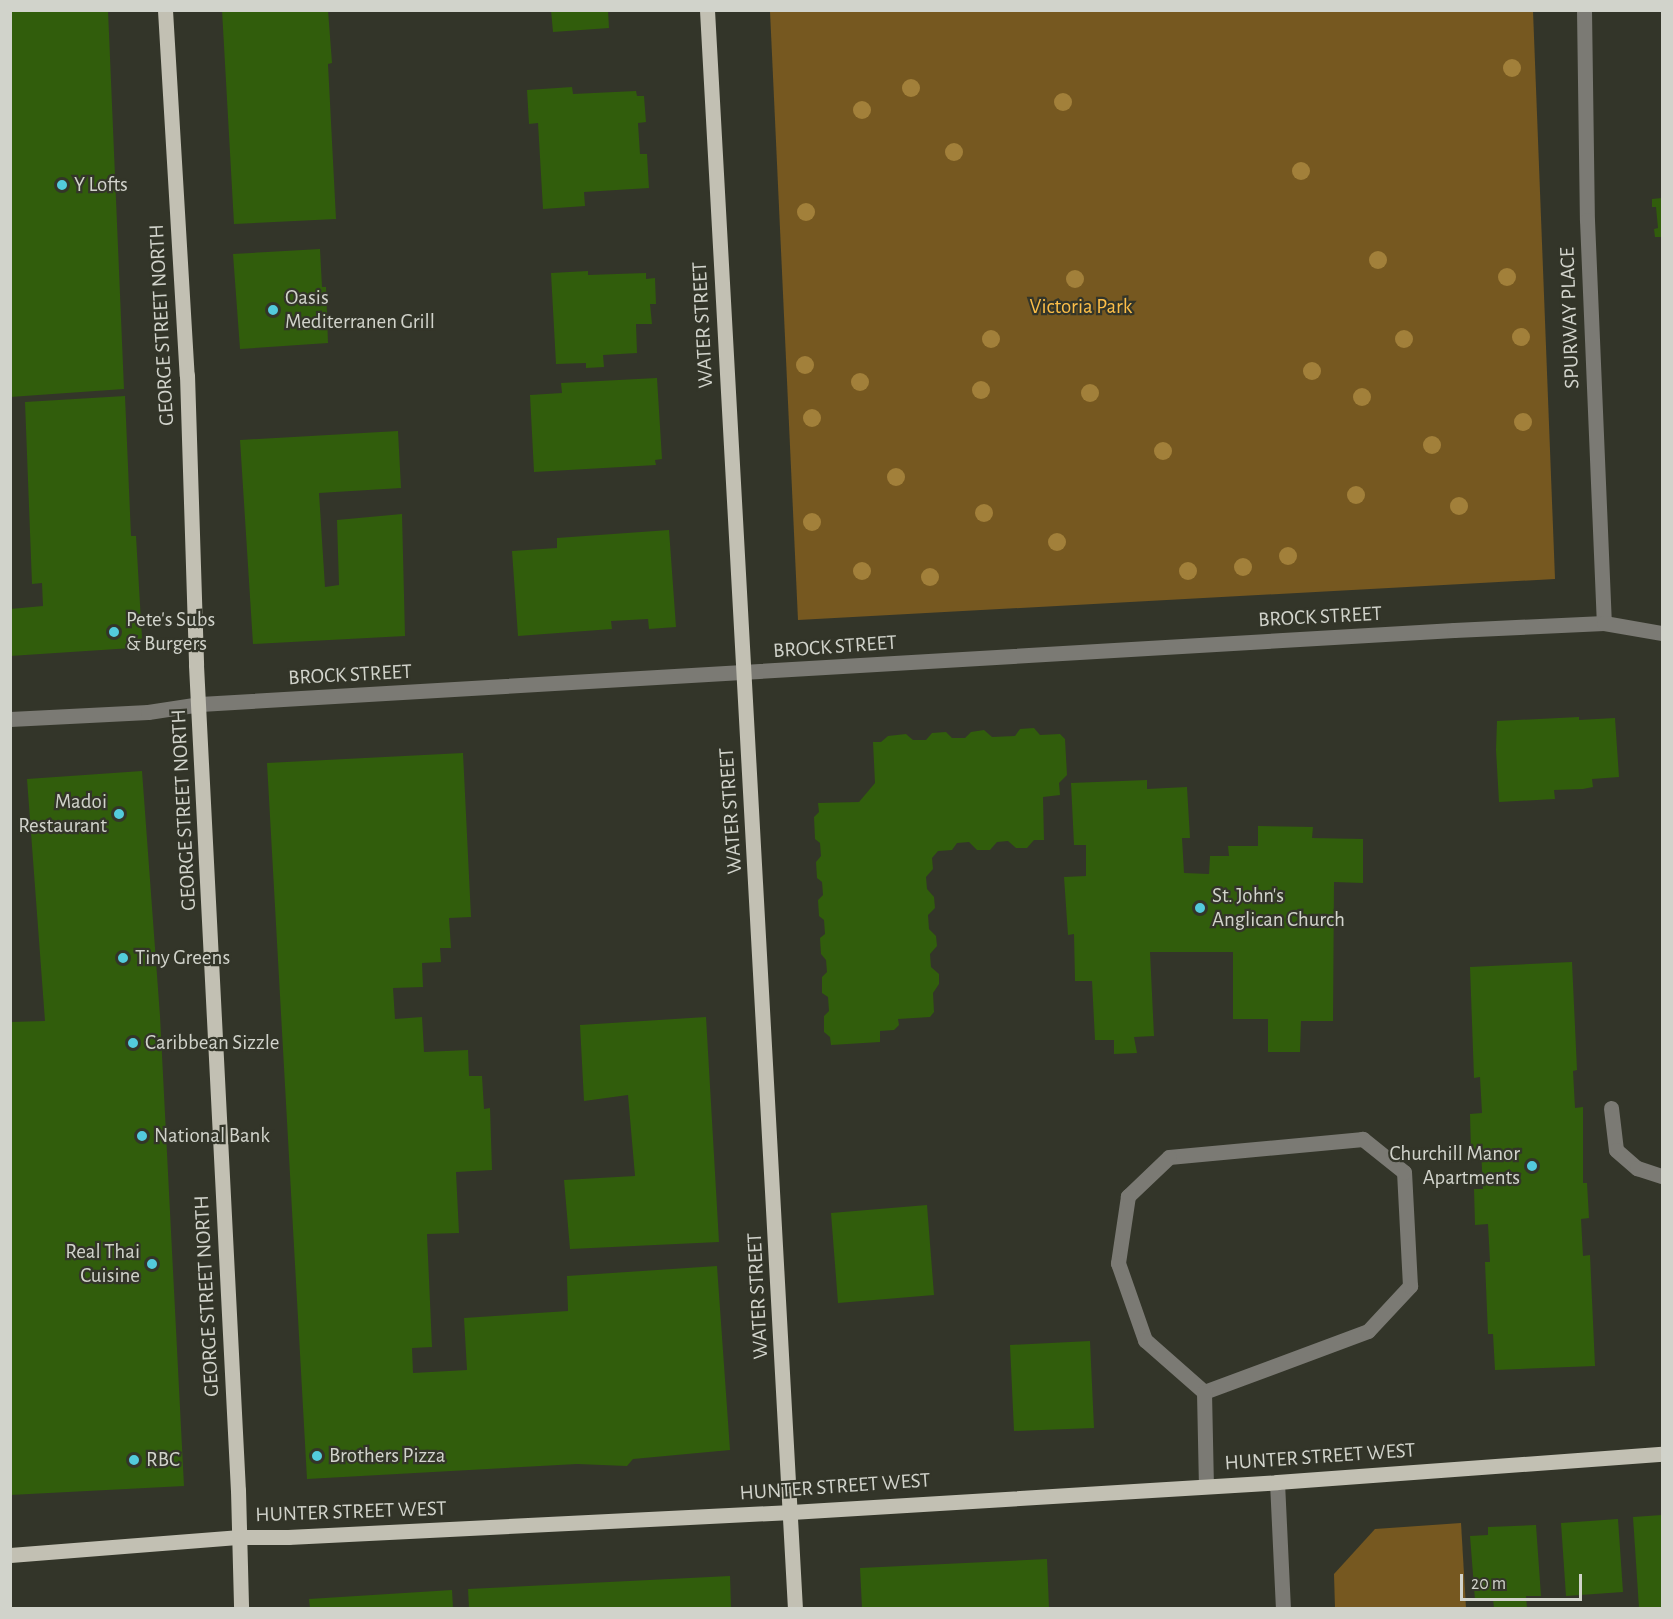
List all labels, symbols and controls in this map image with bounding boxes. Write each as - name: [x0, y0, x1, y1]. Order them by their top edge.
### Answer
- place label: Y Lofts: [74, 172, 128, 198]
- marker: Y Lofts: [55, 178, 69, 192]
- street label: GEORGE STREET NORTH: [144, 224, 180, 426]
- street label: SPURWAY PLACE: [1555, 247, 1585, 389]
- street label: WATER STREET: [687, 261, 719, 389]
- place label: Oasis Mediterranen Grill: [285, 285, 435, 335]
- park label: Victoria Park: [1030, 294, 1132, 320]
- marker: Oasis Mediterranen Grill: [266, 303, 280, 317]
- street label: BROCK STREET: [1257, 601, 1383, 633]
- place label: Pete's Subs & Burgers: [126, 607, 215, 657]
- marker: Pete's Subs & Burgers: [107, 625, 121, 639]
- street label: BROCK STREET: [772, 630, 898, 664]
- street label: BROCK STREET: [287, 659, 413, 691]
- street label: GEORGE STREET NORTH: [166, 709, 202, 911]
- street label: WATER STREET: [714, 747, 748, 875]
- place label: Madoi Restaurant: [18, 789, 107, 839]
- marker: Madoi Restaurant: [112, 807, 126, 821]
- place label: St. John's Anglican Church: [1212, 883, 1345, 933]
- marker: St. John's Anglican Church: [1193, 901, 1207, 915]
- place label: Tiny Greens: [135, 945, 230, 971]
- marker: Tiny Greens: [116, 951, 130, 965]
- place label: Caribbean Sizzle: [145, 1030, 280, 1056]
- marker: Caribbean Sizzle: [126, 1036, 140, 1050]
- place label: National Bank: [154, 1123, 270, 1149]
- marker: National Bank: [135, 1129, 149, 1143]
- place label: Churchill Manor Apartments: [1389, 1141, 1520, 1191]
- marker: Churchill Manor Apartments: [1525, 1159, 1539, 1173]
- street label: GEORGE STREET NORTH: [189, 1195, 225, 1397]
- street label: WATER STREET: [742, 1232, 774, 1360]
- place label: Real Thai Cuisine: [65, 1239, 140, 1289]
- marker: Real Thai Cuisine: [145, 1257, 159, 1271]
- street label: HUNTER STREET WEST: [1224, 1438, 1416, 1476]
- place label: Brothers Pizza: [329, 1443, 445, 1469]
- place label: RBC: [146, 1447, 180, 1473]
- marker: Brothers Pizza: [310, 1449, 324, 1463]
- marker: RBC: [127, 1453, 141, 1467]
- street label: HUNTER STREET WEST: [739, 1468, 931, 1506]
- street label: HUNTER STREET WEST: [255, 1496, 447, 1528]
- scale bar: [1463, 1562, 1584, 1600]
- text: 20 m: [1471, 1575, 1506, 1593]

